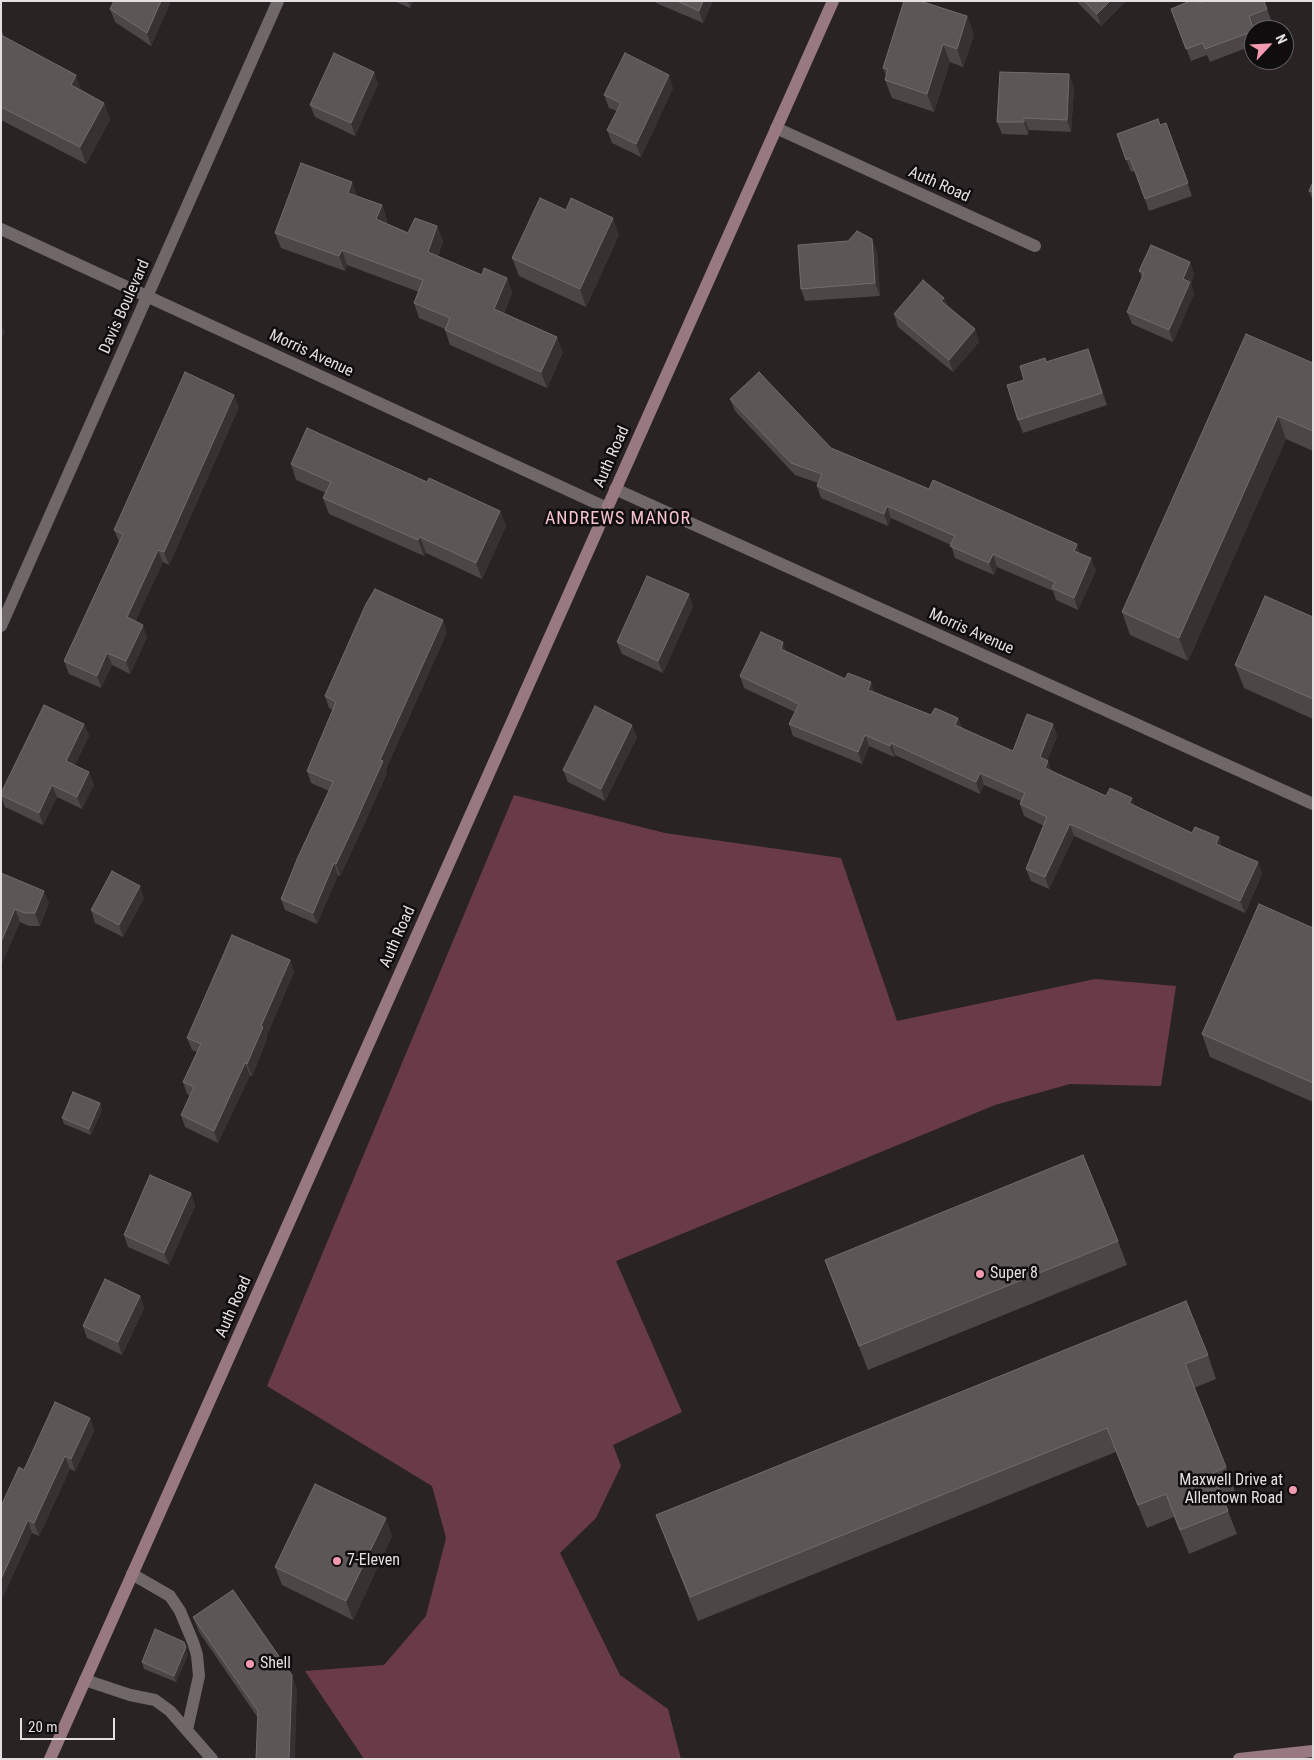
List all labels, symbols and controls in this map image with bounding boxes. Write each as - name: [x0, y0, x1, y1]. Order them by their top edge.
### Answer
- north arrow: [1244, 20, 1294, 70]
- text: N: [1273, 32, 1291, 46]
- street label: Auth Road: [905, 163, 973, 207]
- street label: Davis Boulevard: [96, 257, 154, 357]
- street label: Morris Avenue: [266, 326, 356, 382]
- street label: Auth Road: [590, 423, 634, 491]
- district label: ANDREWS MANOR: [543, 508, 693, 530]
- street label: Morris Avenue: [926, 605, 1016, 659]
- street label: Auth Road: [376, 903, 420, 971]
- place label: Super 8: [990, 1264, 1038, 1284]
- marker: Super 8: [974, 1268, 986, 1280]
- street label: Auth Road: [212, 1273, 256, 1341]
- place label: Maxwell Drive at Allentown Road: [1179, 1471, 1283, 1509]
- marker: Maxwell Drive at Allentown Road: [1287, 1484, 1299, 1496]
- place label: 7-Eleven: [347, 1551, 400, 1571]
- marker: 7-Eleven: [331, 1555, 343, 1567]
- place label: Shell: [260, 1654, 291, 1674]
- marker: Shell: [244, 1658, 256, 1670]
- scale bar: [22, 1708, 118, 1740]
- text: 20 m: [28, 1718, 58, 1736]

